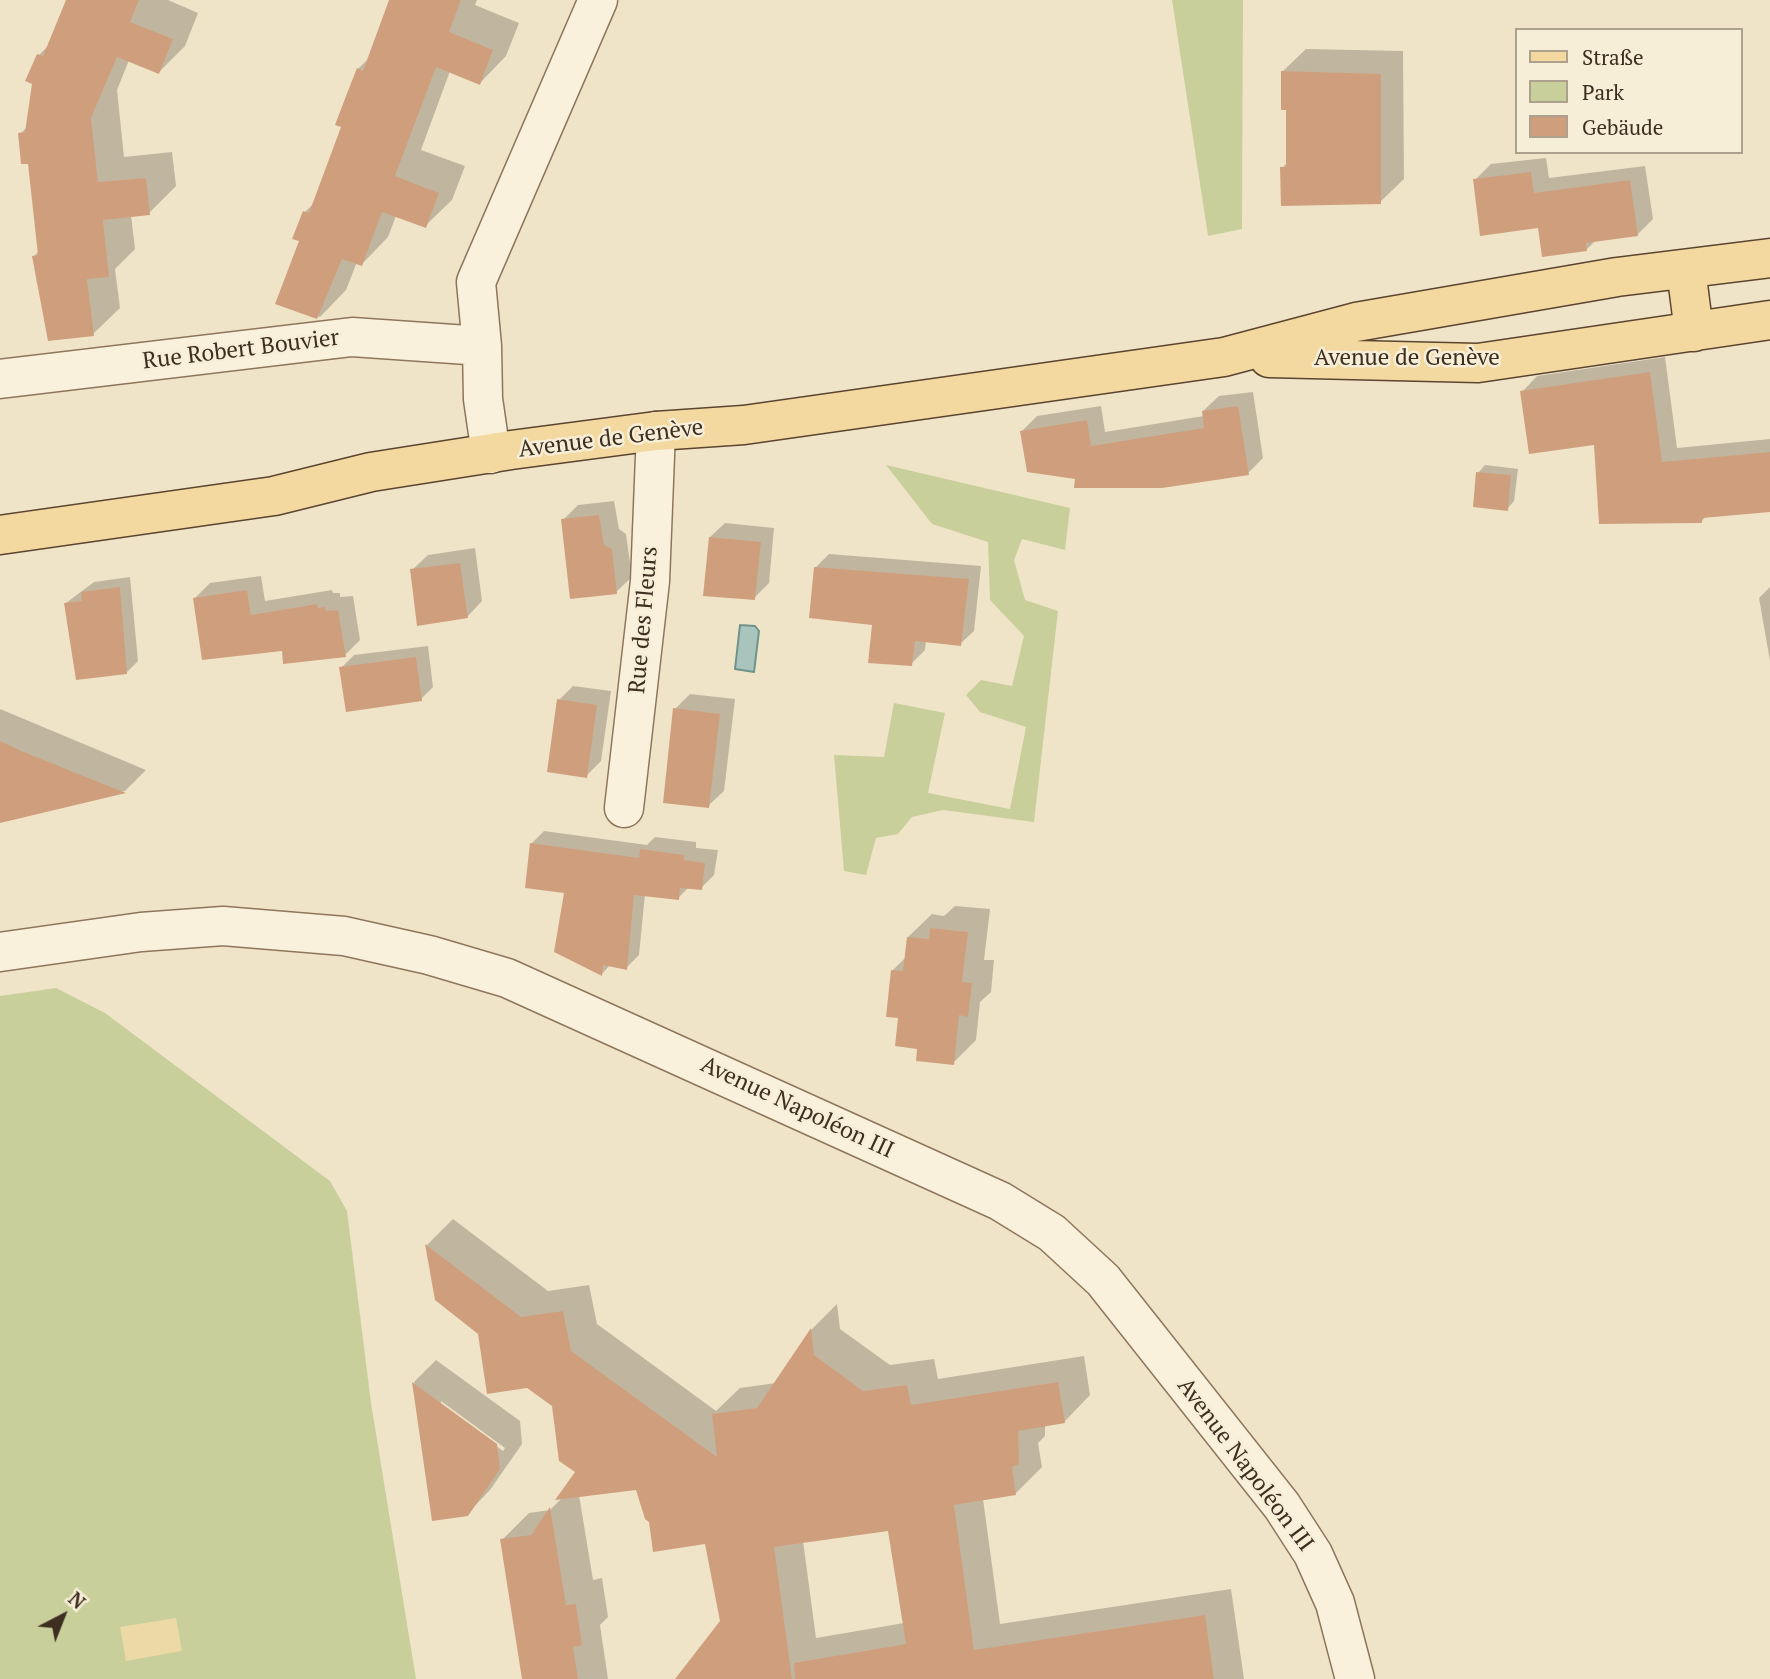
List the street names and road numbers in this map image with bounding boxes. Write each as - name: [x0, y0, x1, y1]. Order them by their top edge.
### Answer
- street label: Rue Robert Bouvier: [141, 324, 341, 376]
- street label: Avenue de Genève: [1314, 344, 1500, 372]
- street label: Avenue de Genève: [517, 414, 705, 464]
- street label: Rue des Fleurs: [624, 545, 664, 695]
- street label: Avenue Napoléon III: [696, 1051, 898, 1165]
- street label: Avenue Napoléon III: [1171, 1373, 1319, 1557]

